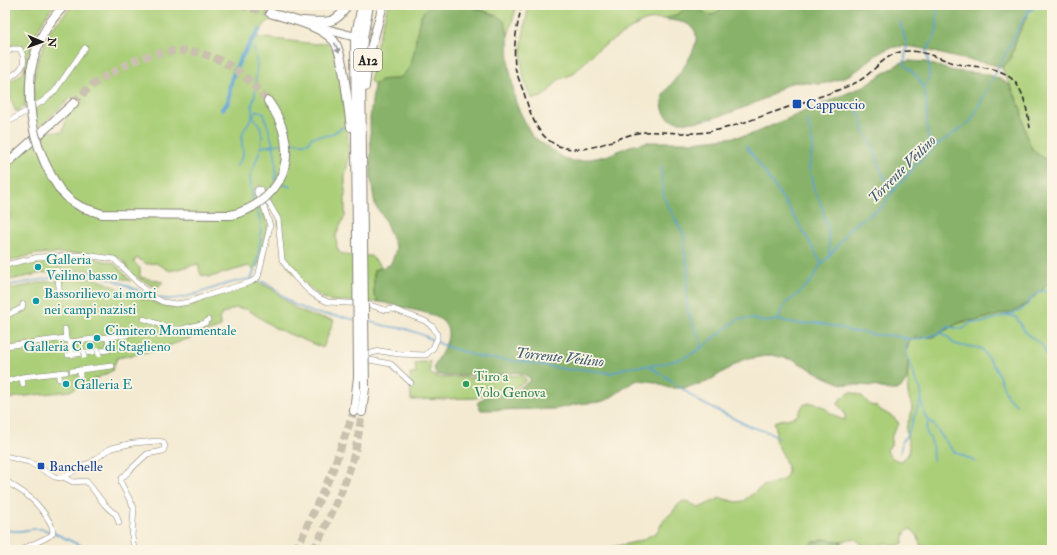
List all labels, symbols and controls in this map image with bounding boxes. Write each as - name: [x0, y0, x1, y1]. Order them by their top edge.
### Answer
- north arrow: [22, 22, 62, 62]
- text: N: [45, 36, 58, 49]
- one-way arrow: [334, 43, 340, 54]
- road number: A12: [354, 49, 382, 71]
- place label: Cappuccio: [806, 96, 865, 114]
- marker: Cappuccio: [791, 98, 803, 110]
- water label: Torrente Veilino: [864, 131, 940, 207]
- place label: Galleria Veilino basso: [46, 251, 118, 284]
- marker: Galleria Veilino basso: [33, 262, 43, 272]
- place label: Bassorilievo ai morti nei campi nazisti: [44, 285, 157, 319]
- marker: Bassorilievo ai morti nei campi nazisti: [31, 296, 41, 306]
- place label: Cimitero Monumentale di Staglieno: [105, 322, 237, 355]
- marker: Cimitero Monumentale di Staglieno: [92, 333, 102, 343]
- place label: Galleria C: [24, 338, 82, 355]
- marker: Galleria C: [85, 341, 95, 351]
- water label: Torrente Veilino: [515, 343, 605, 372]
- place label: Tiro a Volo Genova: [474, 368, 546, 401]
- place label: Galleria E: [74, 376, 132, 393]
- marker: Galleria E: [61, 379, 71, 389]
- marker: Tiro a Volo Genova: [461, 379, 471, 389]
- place label: Banchelle: [49, 458, 103, 475]
- marker: Banchelle: [36, 461, 46, 471]

